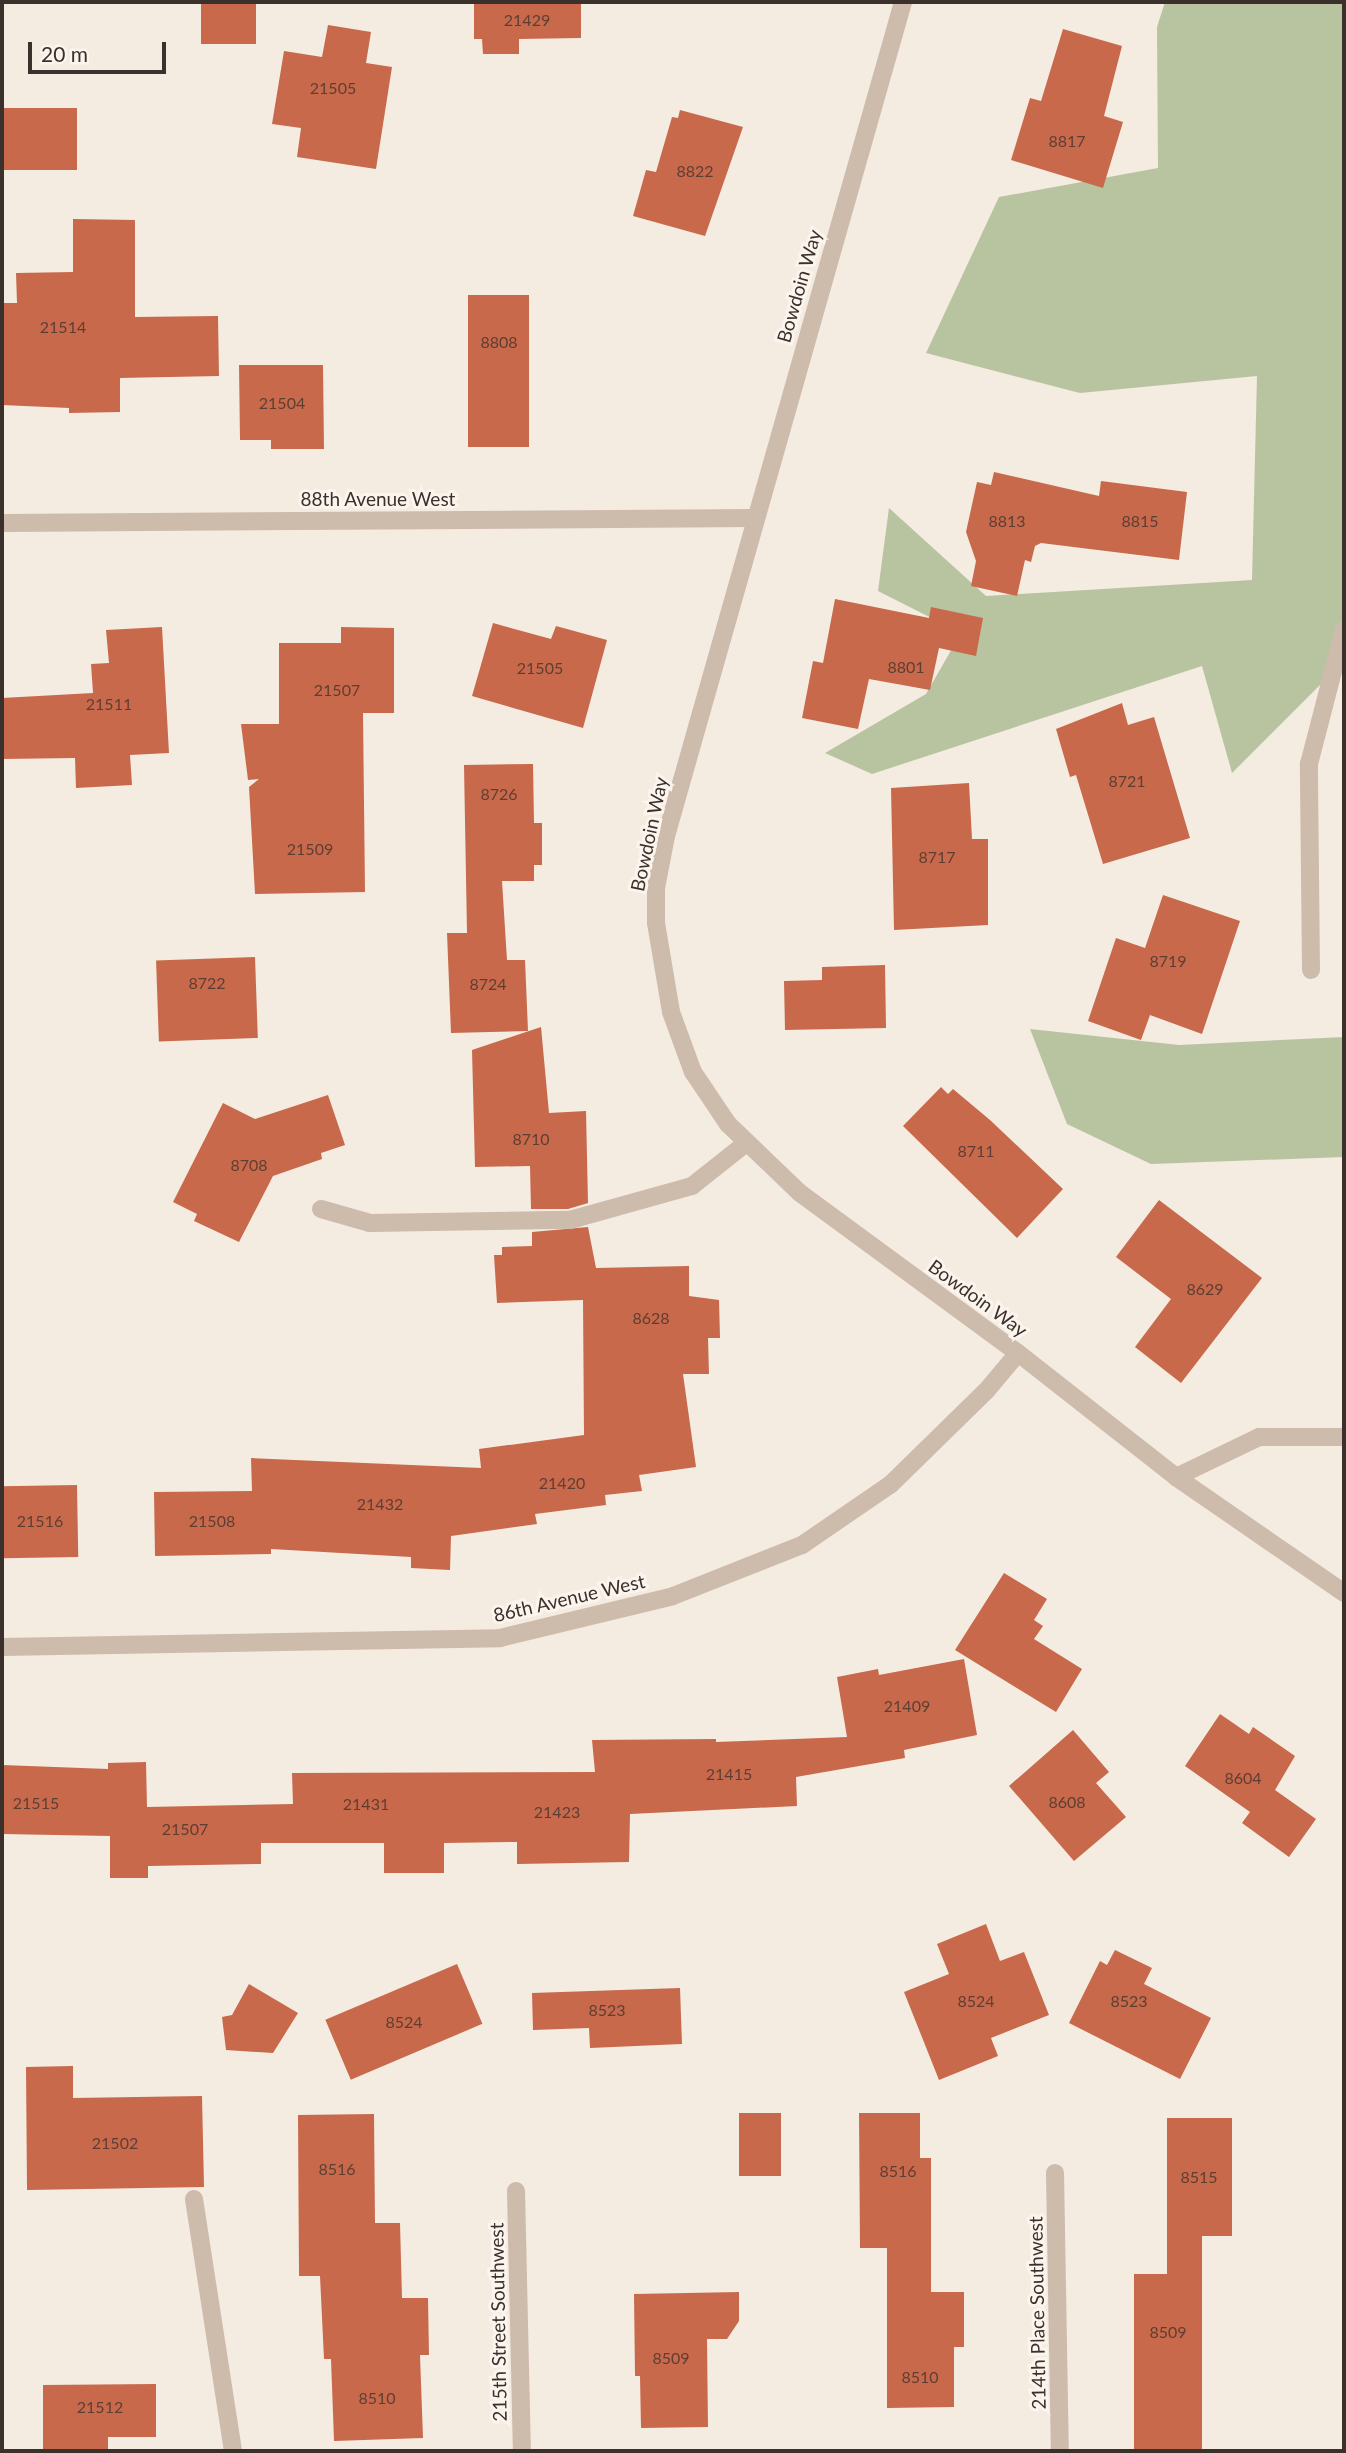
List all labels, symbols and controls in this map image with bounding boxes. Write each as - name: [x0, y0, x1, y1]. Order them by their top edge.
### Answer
- house number: 21429: [504, 10, 550, 30]
- scale bar: [32, 28, 170, 72]
- text: 20 m: [41, 41, 88, 66]
- house number: 21505: [310, 78, 356, 98]
- house number: 8817: [1048, 131, 1086, 151]
- house number: 8822: [676, 161, 714, 181]
- street label: Bowdoin Way: [772, 227, 826, 345]
- house number: 21514: [40, 317, 86, 337]
- house number: 8808: [480, 332, 518, 352]
- house number: 21504: [259, 393, 305, 413]
- street label: 88th Avenue West: [300, 488, 456, 510]
- house number: 8813: [988, 511, 1026, 531]
- house number: 8815: [1121, 511, 1159, 531]
- house number: 8801: [887, 657, 925, 677]
- house number: 21505: [517, 658, 563, 678]
- house number: 21507: [314, 680, 360, 700]
- house number: 21511: [86, 694, 132, 714]
- house number: 8721: [1108, 771, 1146, 791]
- street label: Bowdoin Way: [626, 775, 672, 893]
- house number: 8726: [480, 784, 518, 804]
- house number: 21509: [287, 839, 333, 859]
- house number: 8717: [918, 847, 956, 867]
- house number: 8719: [1149, 951, 1187, 971]
- house number: 8722: [188, 973, 226, 993]
- house number: 8724: [469, 974, 507, 994]
- house number: 8710: [512, 1129, 550, 1149]
- house number: 8711: [957, 1141, 995, 1161]
- house number: 8708: [230, 1155, 268, 1175]
- street label: Bowdoin Way: [924, 1255, 1032, 1341]
- house number: 8629: [1186, 1279, 1224, 1299]
- house number: 8628: [632, 1308, 670, 1328]
- house number: 21420: [539, 1473, 585, 1493]
- house number: 21432: [357, 1494, 403, 1514]
- house number: 21516: [17, 1511, 63, 1531]
- house number: 21508: [189, 1511, 235, 1531]
- street label: 86th Avenue West: [491, 1569, 647, 1627]
- house number: 21409: [884, 1696, 930, 1716]
- house number: 21415: [706, 1764, 752, 1784]
- house number: 8604: [1224, 1768, 1262, 1788]
- house number: 8608: [1048, 1792, 1086, 1812]
- house number: 21515: [13, 1793, 59, 1813]
- house number: 21431: [343, 1794, 389, 1814]
- house number: 21423: [534, 1802, 580, 1822]
- house number: 21507: [162, 1819, 208, 1839]
- house number: 8524: [957, 1991, 995, 2011]
- house number: 8523: [1110, 1991, 1148, 2011]
- house number: 8523: [588, 2000, 626, 2020]
- house number: 8524: [385, 2012, 423, 2032]
- house number: 21502: [92, 2133, 138, 2153]
- house number: 8516: [318, 2159, 356, 2179]
- house number: 8516: [879, 2161, 917, 2181]
- house number: 8515: [1180, 2167, 1218, 2187]
- street label: 214th Place Southwest: [1024, 2216, 1050, 2410]
- street label: 215th Street Southwest: [485, 2222, 511, 2422]
- house number: 8509: [1149, 2322, 1187, 2342]
- house number: 8509: [652, 2348, 690, 2368]
- house number: 8510: [901, 2367, 939, 2387]
- house number: 8510: [358, 2388, 396, 2408]
- house number: 21512: [77, 2397, 123, 2417]

